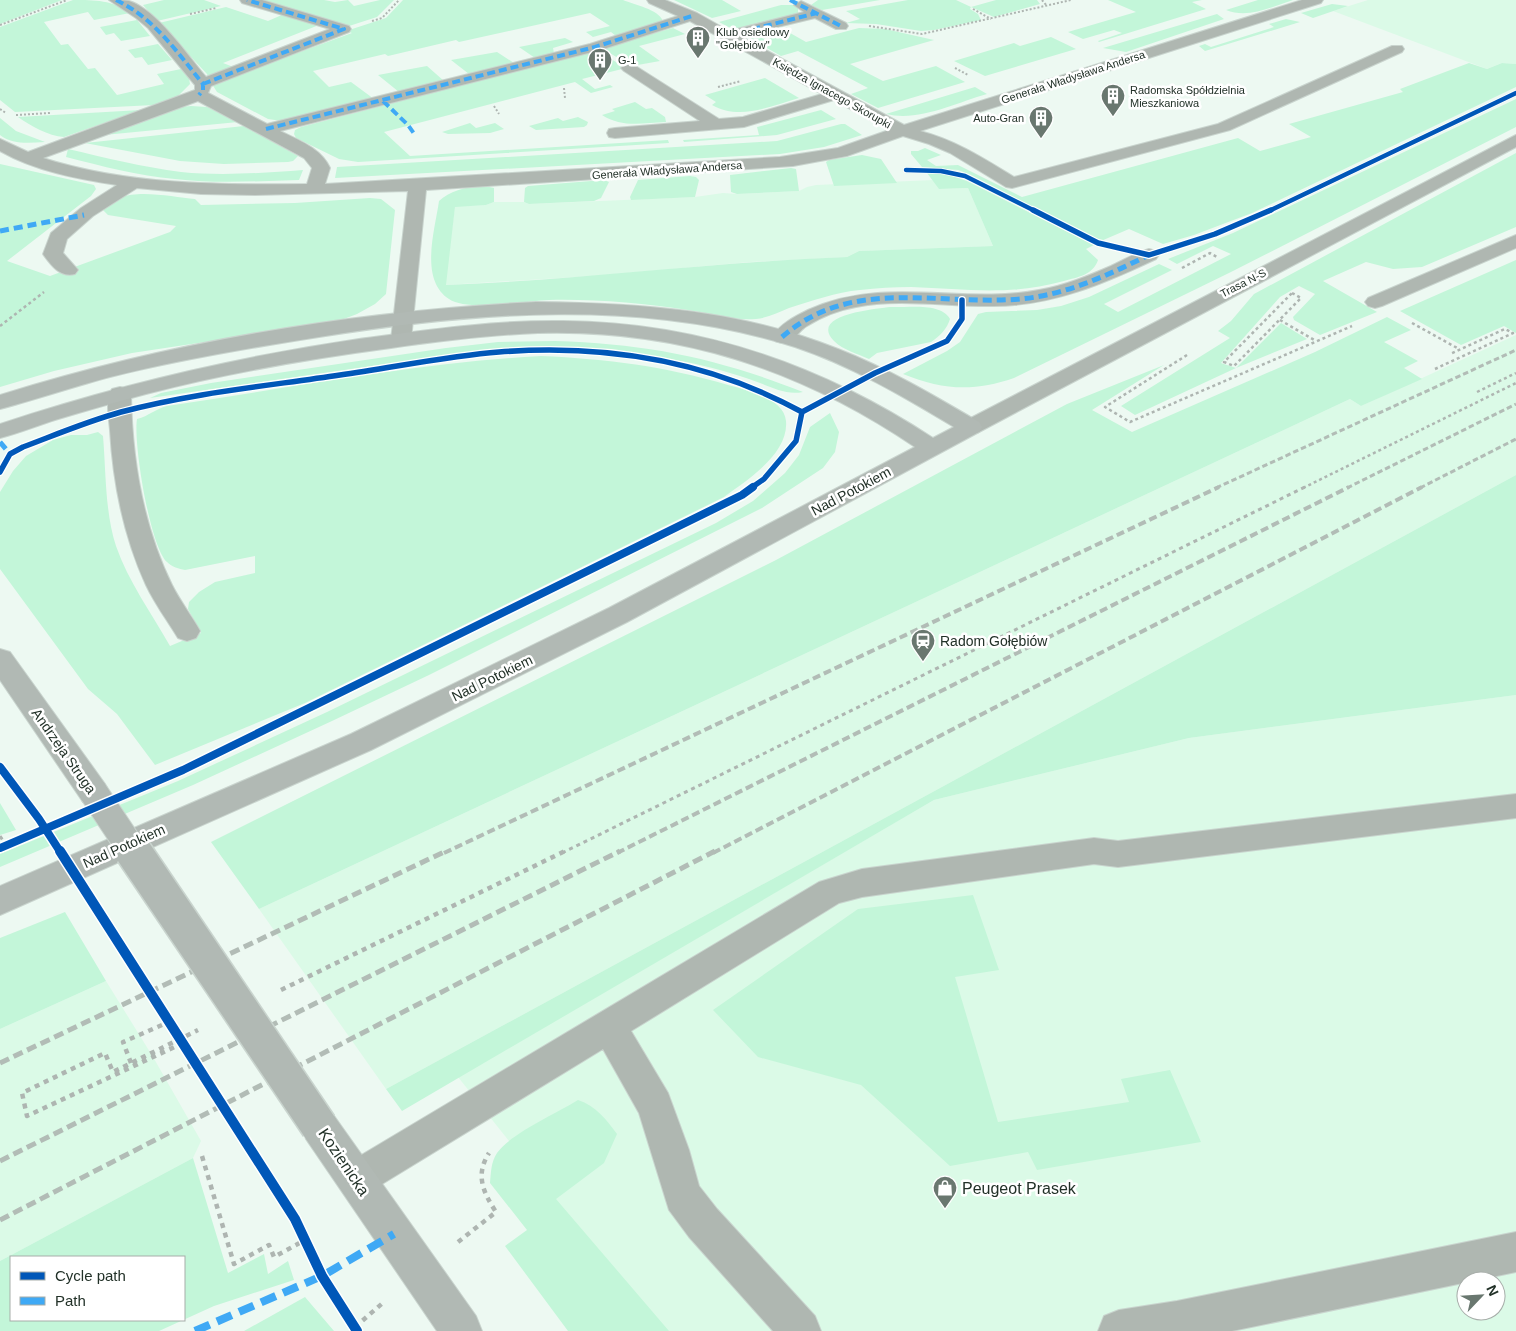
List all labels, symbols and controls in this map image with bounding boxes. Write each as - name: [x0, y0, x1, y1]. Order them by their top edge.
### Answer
- building icon: Klub osiedlowy "Gołębiów": [685, 25, 711, 59]
- place label: Klub osiedlowy "Gołębiów": [716, 26, 790, 51]
- building icon: G-1: [587, 47, 613, 81]
- street label: Generała Władysława Andersa: [1000, 48, 1147, 106]
- place label: G-1: [618, 54, 636, 66]
- street label: Księdza Ignacego Skorupki: [771, 55, 893, 131]
- building icon: Radomska Spółdzielnia Mieszkaniowa: [1100, 83, 1126, 117]
- place label: Radomska Spółdzielnia Mieszkaniowa: [1130, 84, 1246, 109]
- building icon: Auto-Gran: [1028, 105, 1054, 139]
- place label: Auto-Gran: [973, 112, 1024, 124]
- street label: Generała Władysława Andersa: [592, 159, 743, 181]
- street label: Trasa N-S: [1218, 266, 1268, 300]
- street label: Nad Potokiem: [808, 463, 894, 519]
- station icon: Radom Gołębiów: [910, 628, 936, 662]
- place label: Radom Gołębiów: [940, 633, 1048, 649]
- street label: Nad Potokiem: [449, 652, 535, 704]
- street label: Andrzeja Struga: [29, 705, 99, 797]
- street label: Nad Potokiem: [81, 821, 167, 871]
- street label: Kozienicka: [315, 1125, 373, 1199]
- shop icon: Peugeot Prasek: [932, 1175, 958, 1209]
- place label: Peugeot Prasek: [962, 1180, 1077, 1197]
- legend: [10, 1256, 185, 1321]
- text: Cycle path: [55, 1267, 126, 1284]
- north arrow: [1456, 1271, 1506, 1321]
- text: N: [1483, 1283, 1502, 1298]
- text: Path: [55, 1292, 86, 1309]

